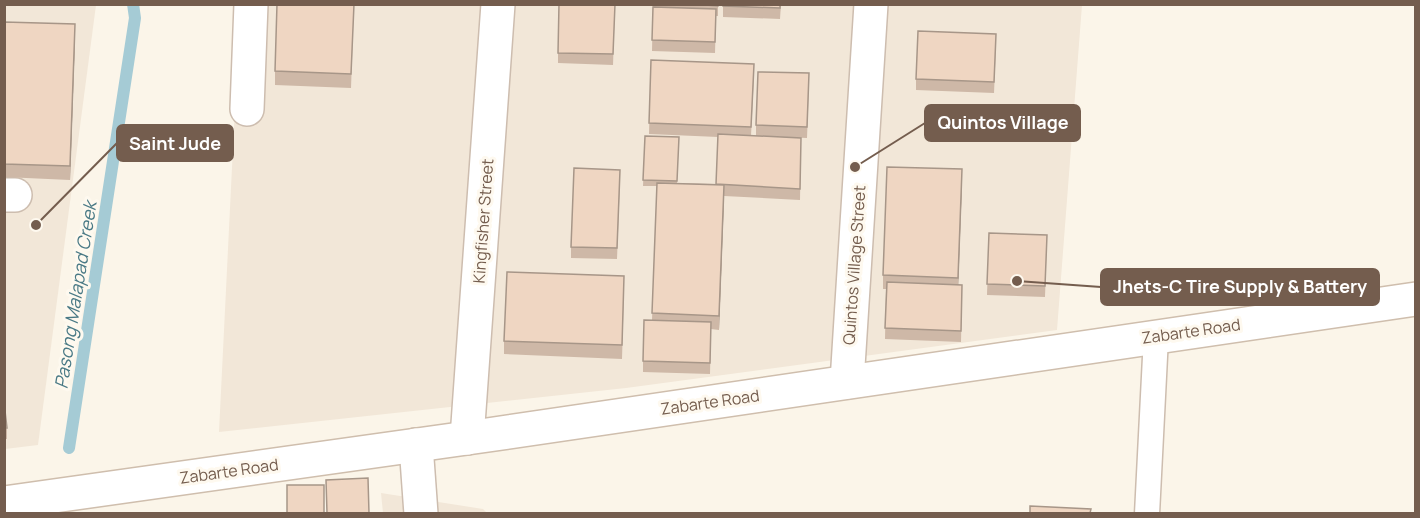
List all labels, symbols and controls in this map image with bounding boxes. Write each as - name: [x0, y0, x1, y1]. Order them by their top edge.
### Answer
- callout: Quintos Village: [925, 105, 1080, 141]
- text: Quintos Village: [937, 110, 1069, 134]
- callout: Saint Jude: [117, 125, 233, 161]
- text: Saint Jude: [129, 131, 221, 155]
- street label: Kingfisher Street: [468, 158, 498, 284]
- street label: Quintos Village Street: [837, 185, 871, 345]
- water label: Pasong Malapad Creek: [48, 197, 102, 390]
- callout: Jhets-C Tire Supply & Battery: [1101, 269, 1379, 305]
- text: Jhets-C Tire Supply & Battery: [1113, 274, 1367, 298]
- street label: Zabarte Road: [1140, 313, 1242, 349]
- street label: Zabarte Road: [659, 384, 761, 420]
- street label: Zabarte Road: [178, 453, 280, 489]

